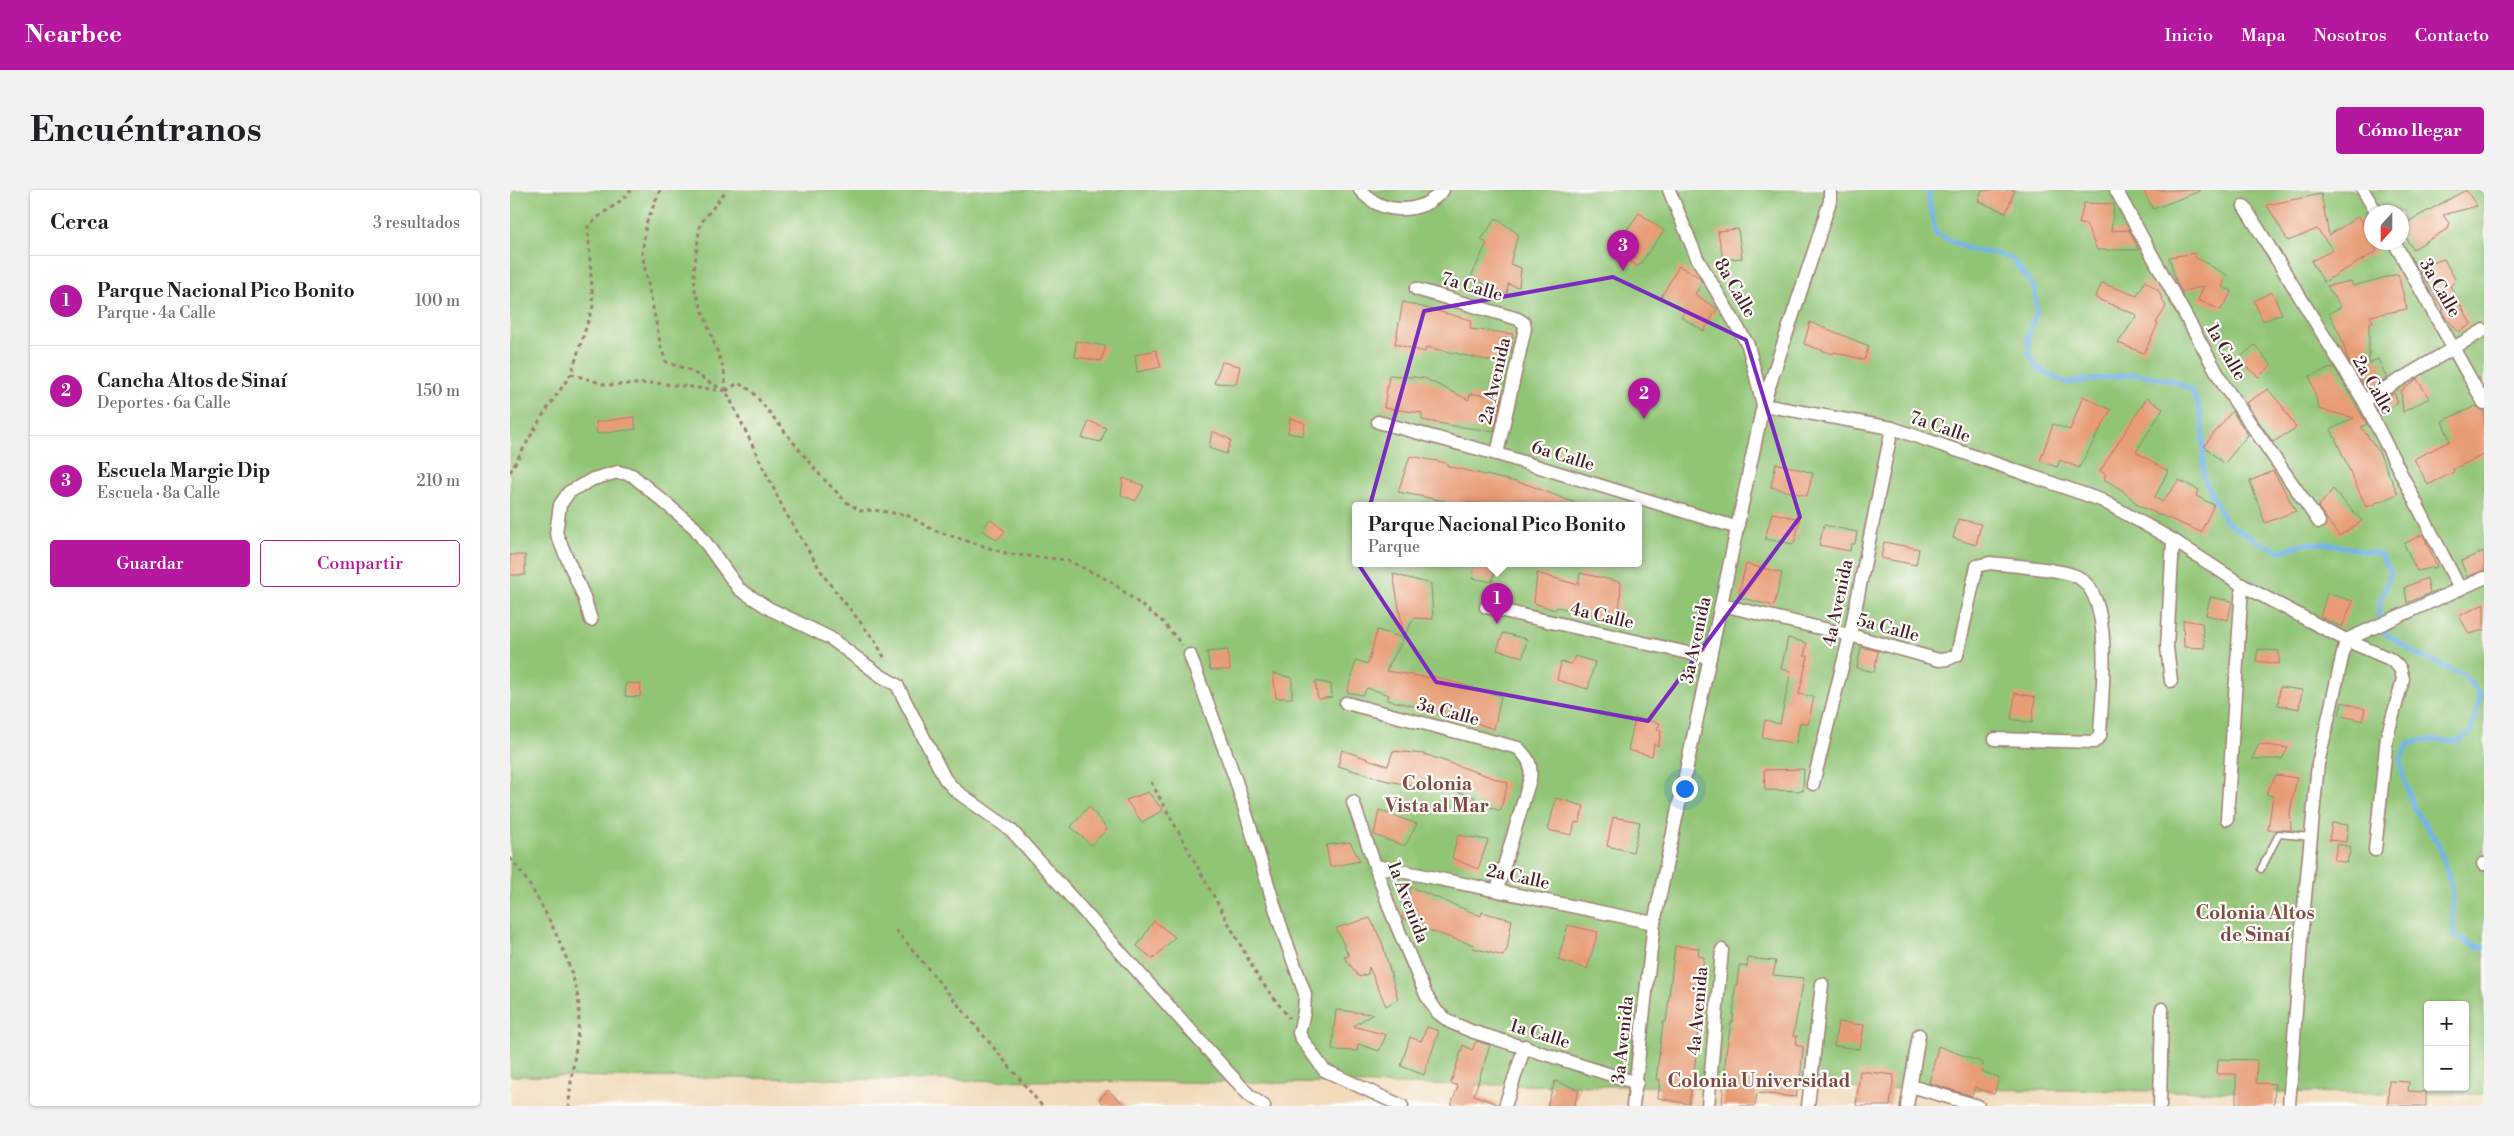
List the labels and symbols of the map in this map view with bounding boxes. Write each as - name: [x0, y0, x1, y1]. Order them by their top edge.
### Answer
- north arrow: [2364, 205, 2409, 250]
- pin: 3: [1607, 230, 1639, 271]
- street label: 8a Calle: [1709, 254, 1761, 322]
- street label: 3a Calle: [2414, 255, 2466, 321]
- street label: 7a Calle: [1438, 267, 1506, 307]
- street label: 1a Calle: [2201, 319, 2251, 385]
- street label: 2a Avenida: [1474, 335, 1516, 427]
- street label: 2a Calle: [2347, 351, 2399, 419]
- pin: 2: [1628, 378, 1660, 419]
- street label: 7a Calle: [1906, 406, 1974, 448]
- street label: 6a Calle: [1529, 436, 1597, 476]
- street label: 4a Avenida: [1818, 556, 1859, 649]
- pin: 1: [1481, 583, 1513, 624]
- street label: 3a Avenida: [1676, 594, 1717, 685]
- street label: 4a Calle: [1568, 598, 1636, 634]
- street label: 5a Calle: [1854, 609, 1922, 647]
- street label: 3a Calle: [1414, 693, 1482, 731]
- district label: Colonia Vista al Mar: [1384, 772, 1489, 818]
- your location: [1672, 776, 1698, 802]
- street label: 1a Avenida: [1382, 858, 1434, 947]
- street label: 2a Calle: [1484, 859, 1552, 895]
- district label: Colonia Altos de Sinaí: [2195, 901, 2315, 947]
- street label: 4a Avenida: [1683, 965, 1713, 1056]
- street label: 3a Avenida: [1607, 994, 1639, 1085]
- street label: 1a Calle: [1507, 1014, 1573, 1054]
- district label: Colonia Universidad: [1667, 1069, 1851, 1093]

